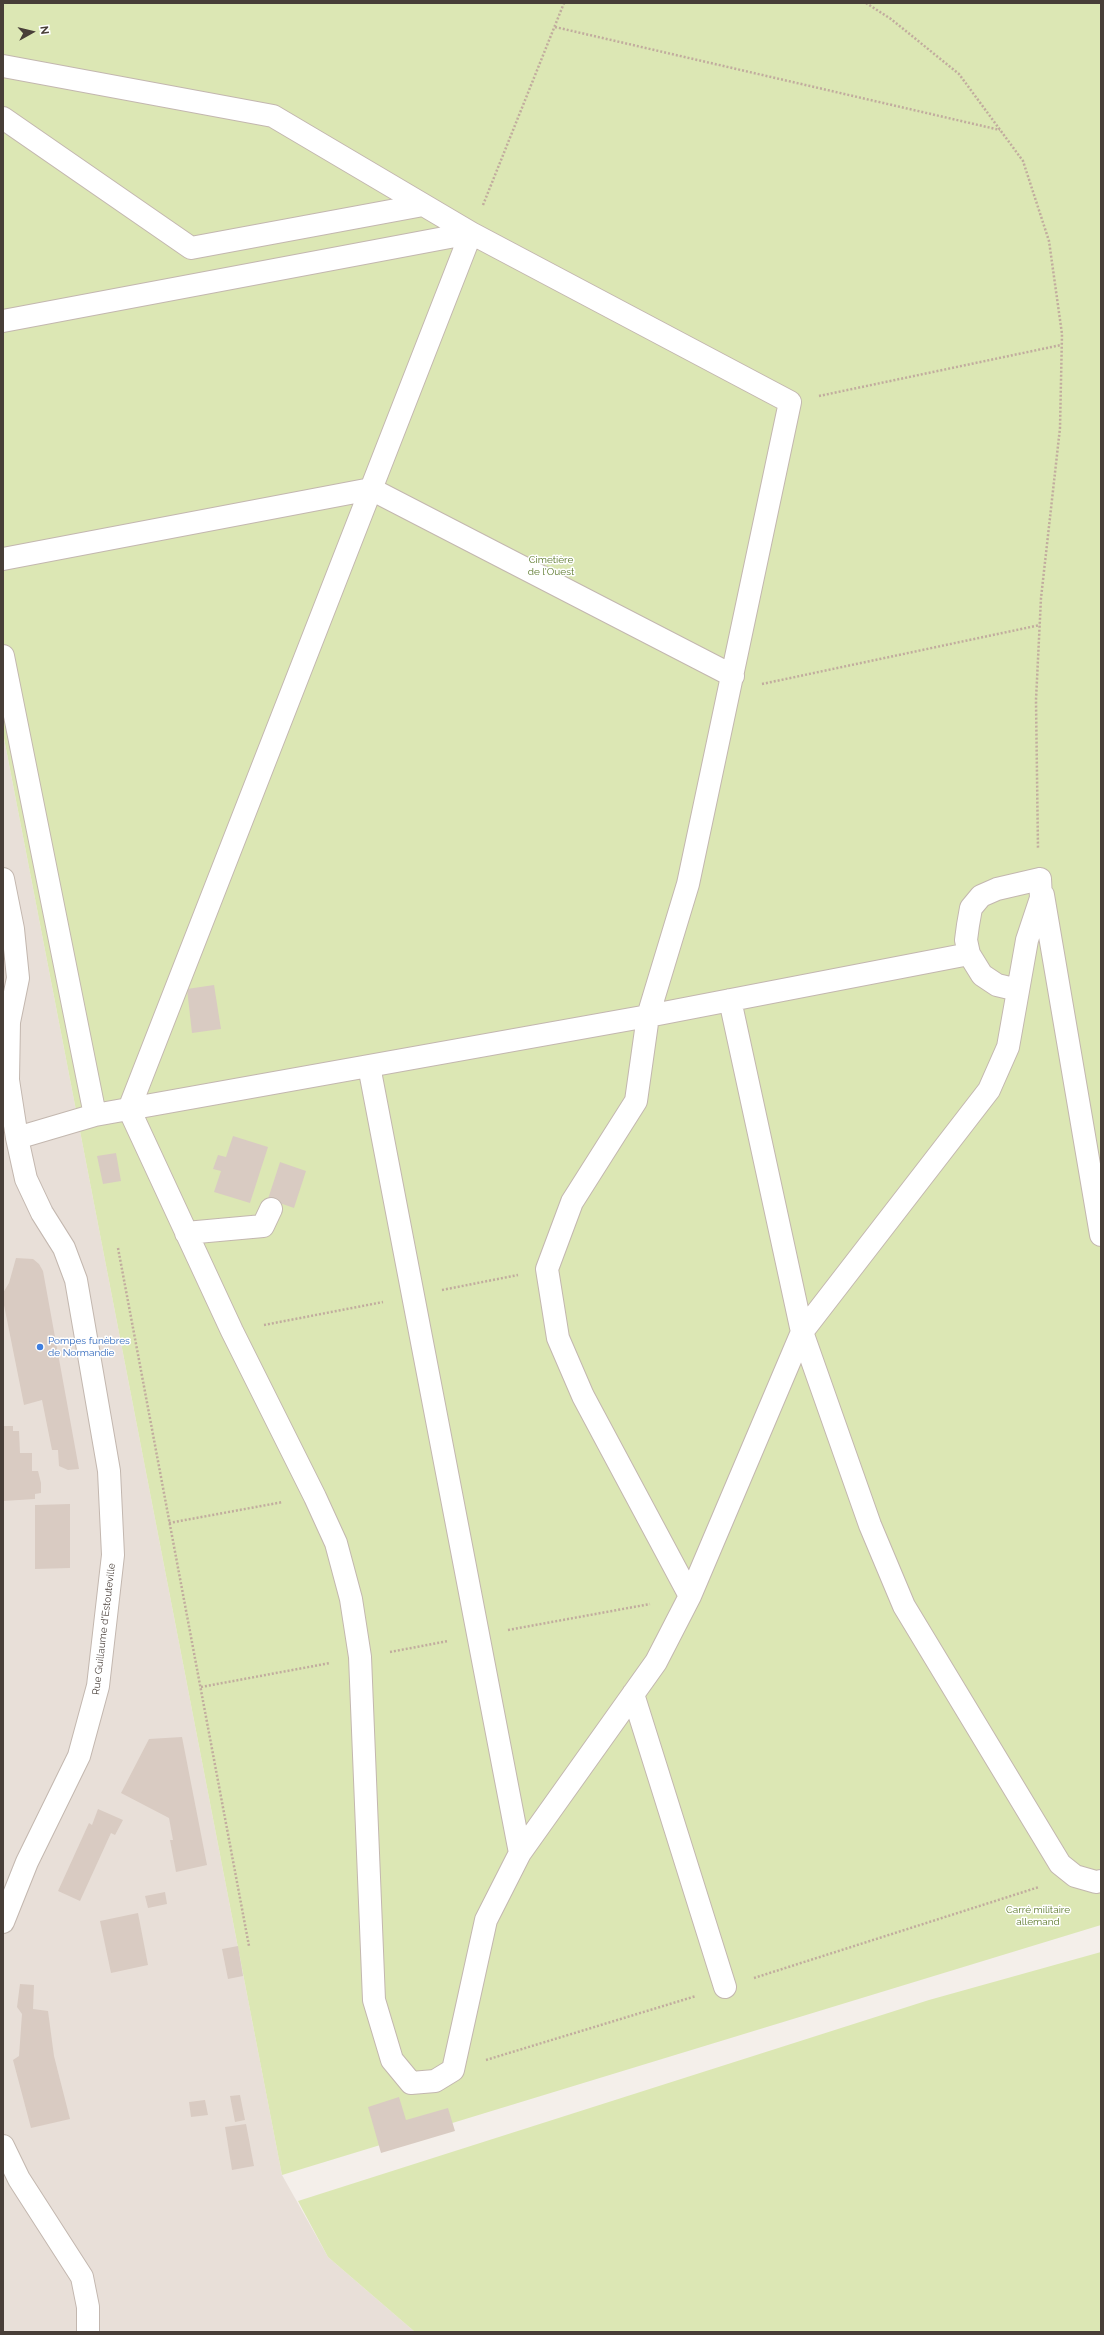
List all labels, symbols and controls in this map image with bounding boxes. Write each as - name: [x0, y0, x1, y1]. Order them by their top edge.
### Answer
- north arrow: [12, 12, 52, 52]
- text: N: [37, 25, 51, 35]
- park label: Cimetière de l'Ouest: [528, 554, 574, 578]
- place label: Pompes funèbres de Normandie: [48, 1335, 130, 1358]
- marker: Pompes funèbres de Normandie: [35, 1342, 45, 1352]
- street label: Rue Guillaume d'Estouteville: [90, 1562, 118, 1696]
- park label: Carré militaire allemand: [1006, 1904, 1070, 1928]

